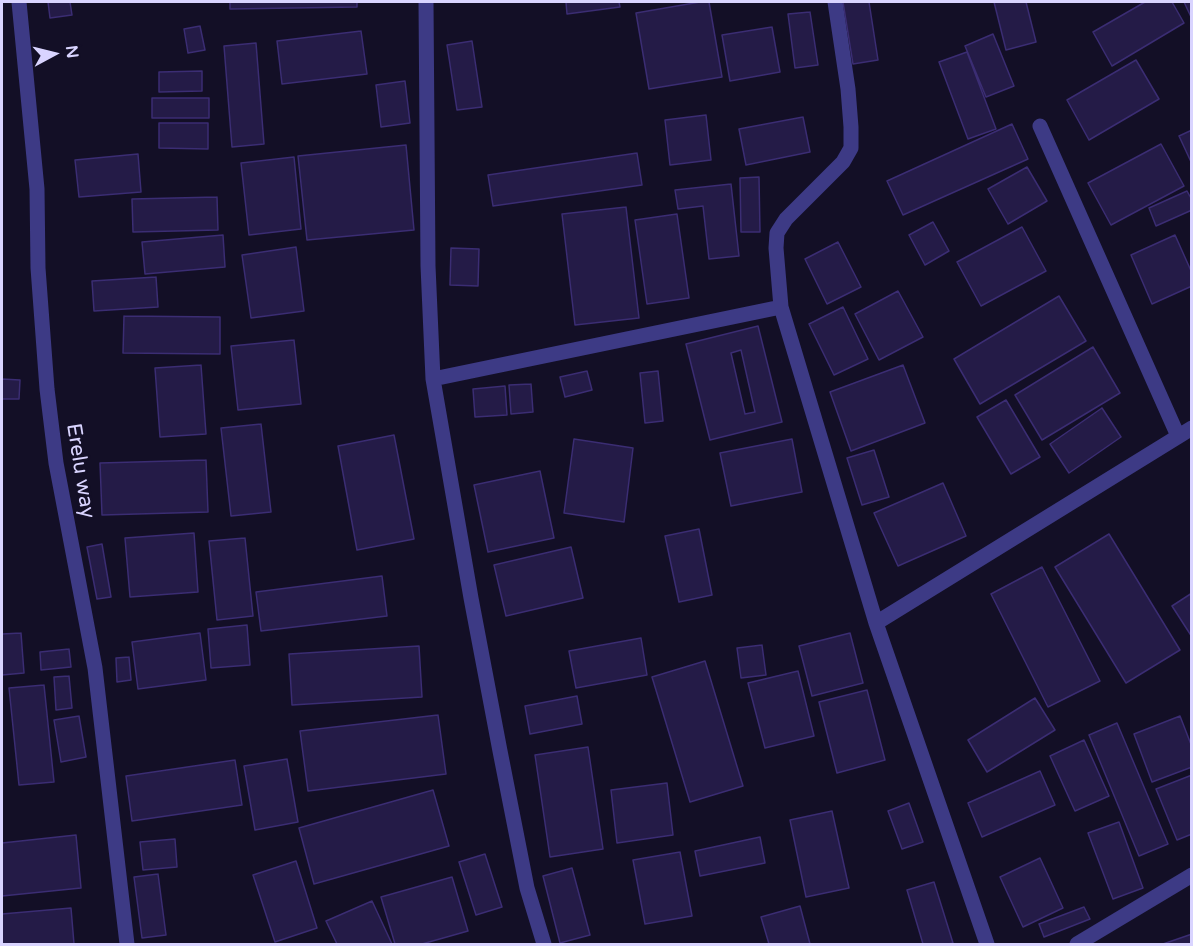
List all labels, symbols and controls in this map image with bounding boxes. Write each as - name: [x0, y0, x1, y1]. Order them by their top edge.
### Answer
- north arrow: [24, 24, 84, 84]
- text: N: [61, 44, 83, 59]
- street label: Erelu way: [60, 422, 100, 520]

